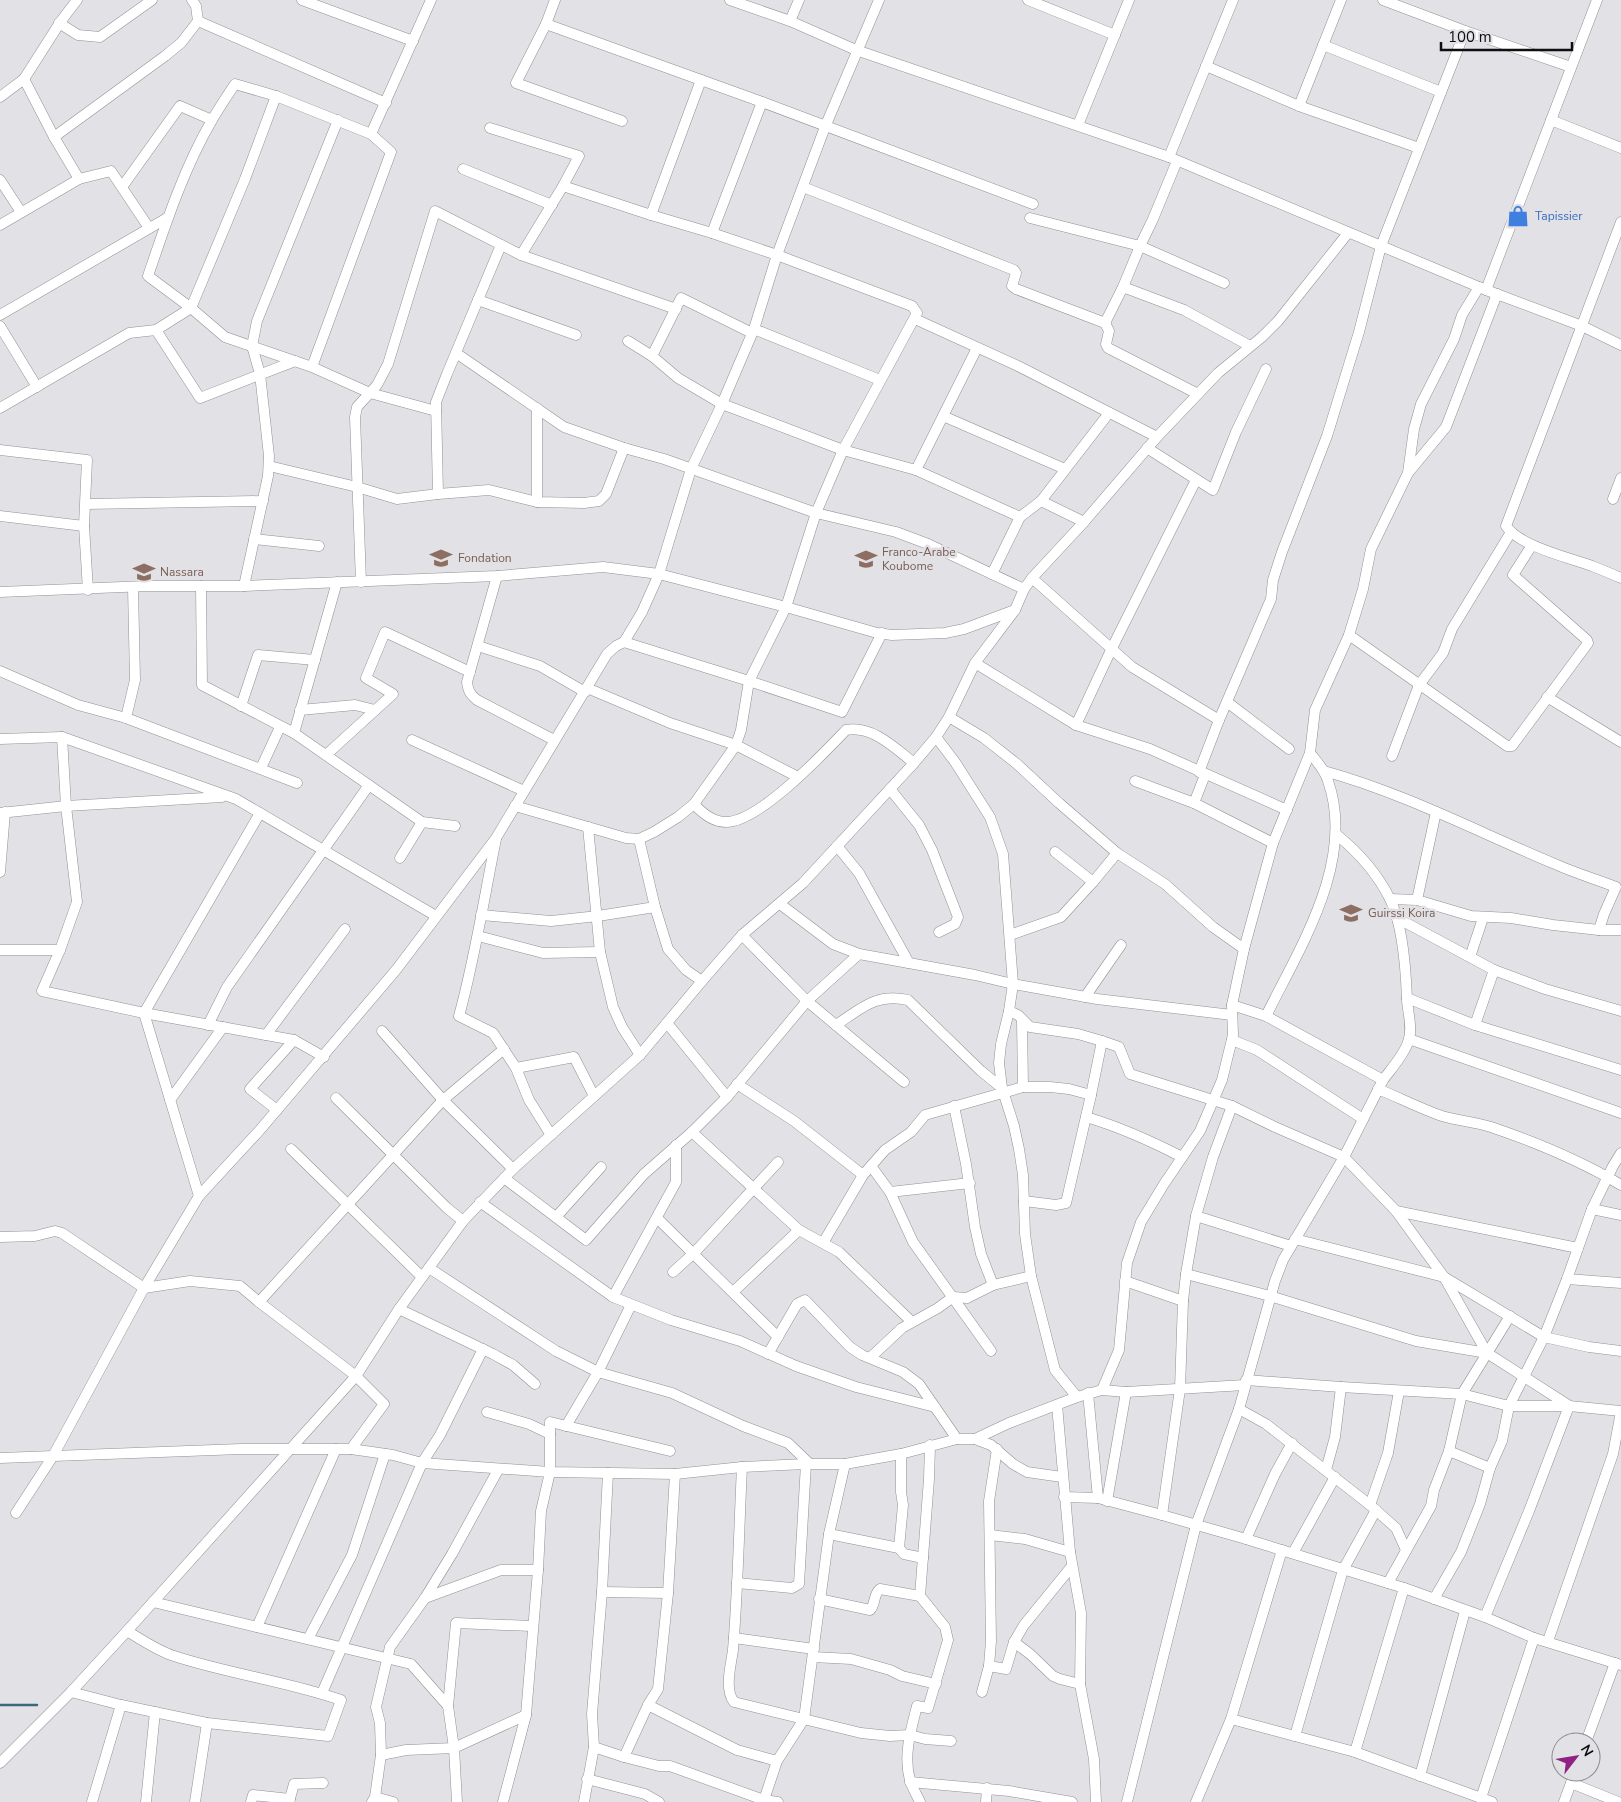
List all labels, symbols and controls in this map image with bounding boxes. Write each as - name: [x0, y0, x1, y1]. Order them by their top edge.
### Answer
- scale bar: [1441, 20, 1572, 52]
- text: 100 m: [1448, 27, 1492, 47]
- shop icon: Tapissier: [1505, 203, 1531, 229]
- place label: Tapissier: [1535, 208, 1583, 224]
- place label: Franco-Arabe Koubome: [882, 544, 956, 574]
- school or university icon: Fondation: [428, 545, 454, 571]
- school or university icon: Franco-Arabe Koubome: [853, 546, 879, 572]
- place label: Fondation: [458, 550, 512, 566]
- school or university icon: Nassara: [131, 559, 157, 585]
- place label: Nassara: [160, 564, 204, 580]
- school or university icon: Guirssi Koira: [1338, 900, 1364, 926]
- place label: Guirssi Koira: [1368, 905, 1435, 921]
- north arrow: [1551, 1732, 1601, 1782]
- text: N: [1576, 1741, 1598, 1760]

